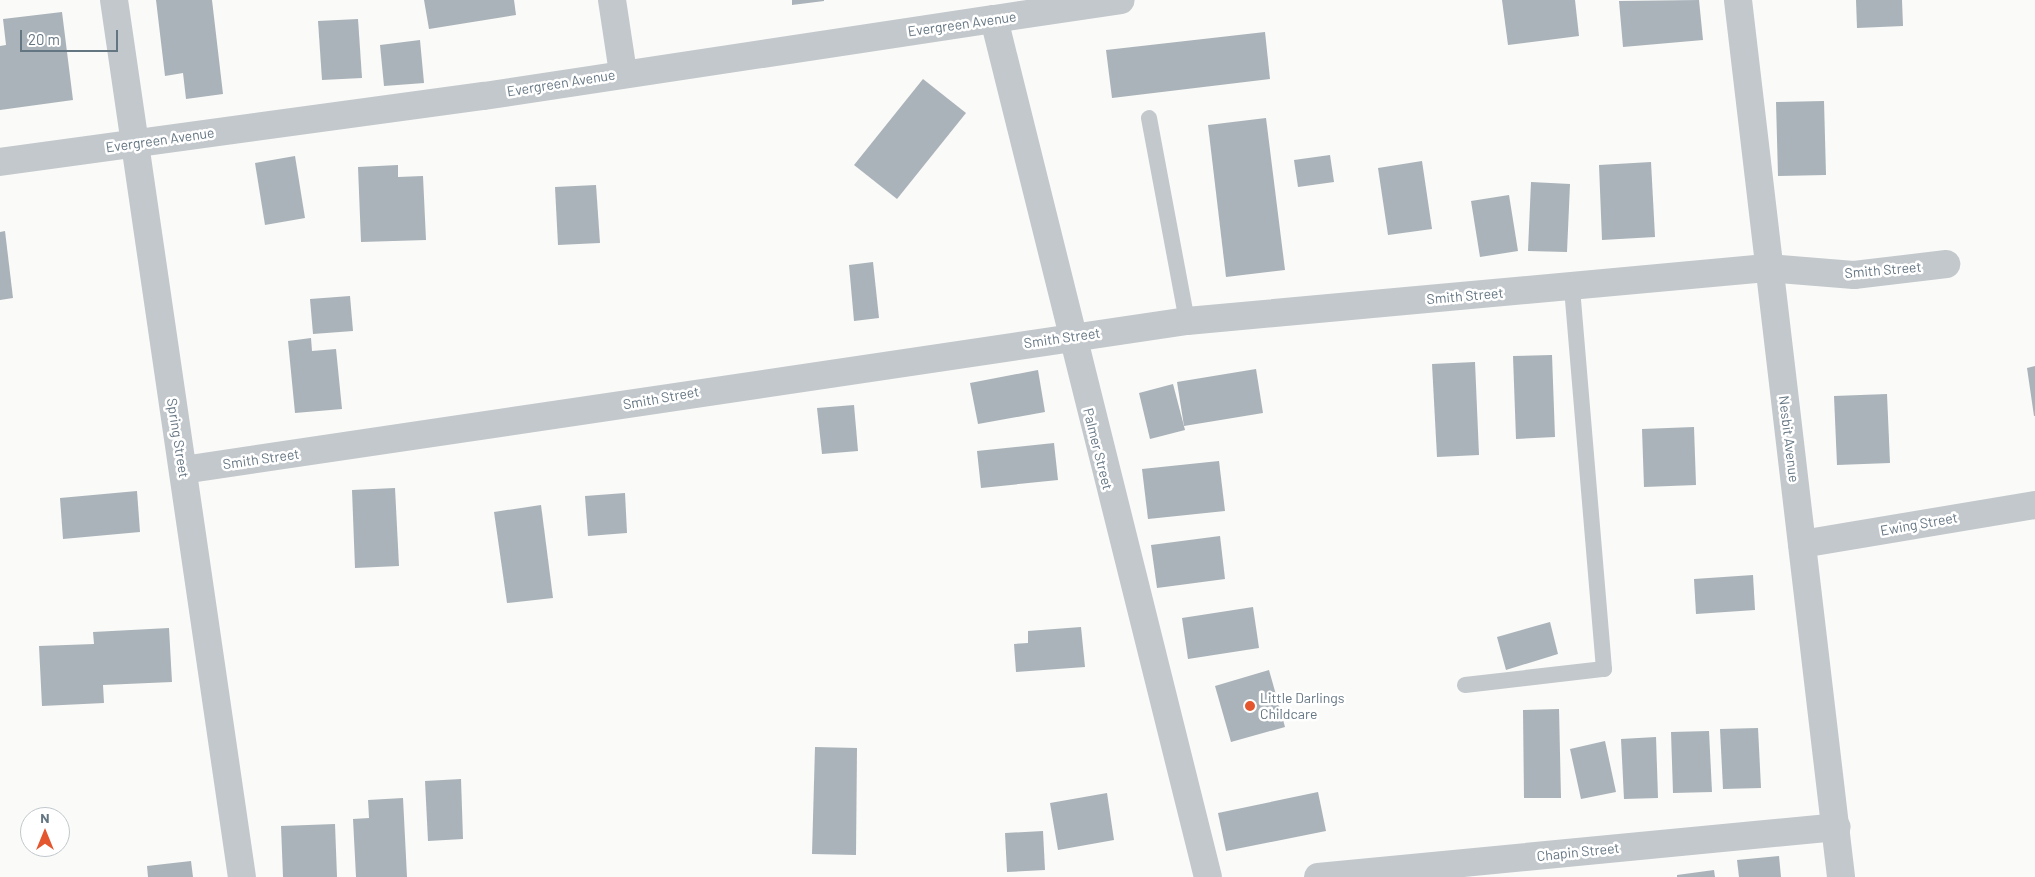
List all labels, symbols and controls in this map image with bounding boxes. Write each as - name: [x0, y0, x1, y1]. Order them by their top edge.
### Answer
- street label: Evergreen Avenue: [907, 8, 1017, 40]
- scale bar: [22, 20, 120, 52]
- text: 20 m: [28, 30, 60, 48]
- street label: Evergreen Avenue: [506, 66, 616, 100]
- street label: Evergreen Avenue: [105, 124, 215, 156]
- street label: Smith Street: [1844, 258, 1922, 282]
- street label: Smith Street: [1426, 284, 1504, 308]
- street label: Smith Street: [1023, 324, 1101, 352]
- street label: Smith Street: [622, 383, 700, 413]
- street label: Nesbit Avenue: [1775, 395, 1803, 483]
- street label: Spring Street: [163, 397, 193, 479]
- street label: Palmer Street: [1080, 406, 1116, 492]
- street label: Smith Street: [222, 445, 300, 473]
- street label: Ewing Street: [1879, 509, 1959, 539]
- place label: Little Darlings Childcare: [1260, 690, 1344, 722]
- marker: Little Darlings Childcare: [1244, 700, 1256, 712]
- north arrow: [20, 807, 70, 857]
- text: N: [40, 809, 50, 826]
- street label: Chapin Street: [1536, 839, 1620, 865]

